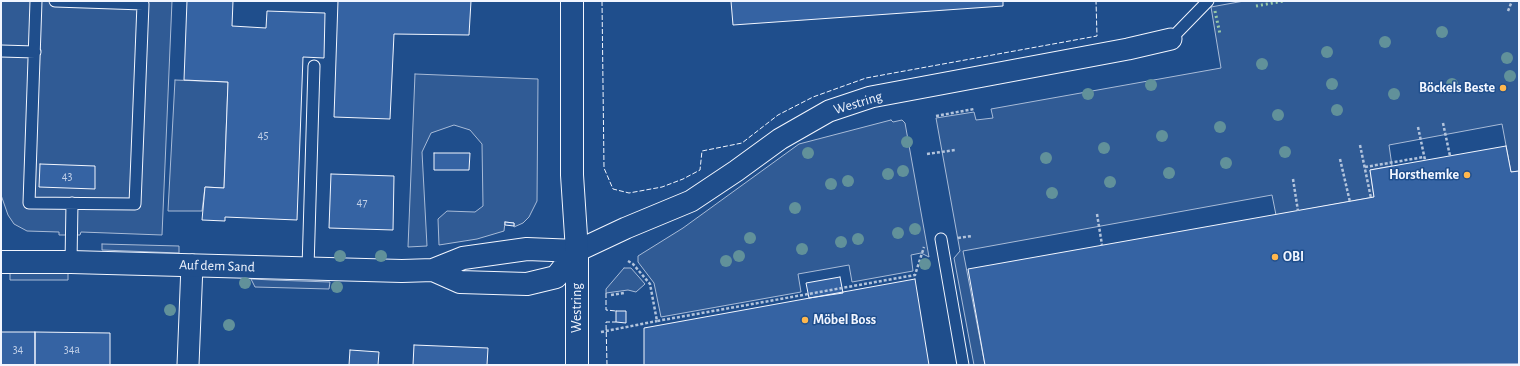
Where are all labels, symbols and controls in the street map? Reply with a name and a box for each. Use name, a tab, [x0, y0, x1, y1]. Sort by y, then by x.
place label: Böckels Beste	[1419, 80, 1495, 96]
marker: Böckels Beste	[1498, 83, 1508, 93]
street label: Westring	[832, 88, 884, 118]
house number: 45	[258, 128, 268, 142]
place label: Horsthemke	[1389, 167, 1459, 183]
house number: 43	[62, 169, 72, 183]
marker: Horsthemke	[1462, 170, 1472, 180]
house number: 47	[357, 195, 367, 209]
place label: OBI	[1283, 249, 1304, 265]
marker: OBI	[1270, 252, 1280, 262]
street label: Auf dem Sand	[179, 256, 255, 276]
street label: Westring	[569, 283, 585, 333]
place label: Möbel Boss	[813, 312, 876, 328]
marker: Möbel Boss	[800, 315, 810, 325]
house number: 34	[13, 342, 23, 356]
house number: 34a	[64, 342, 80, 356]

